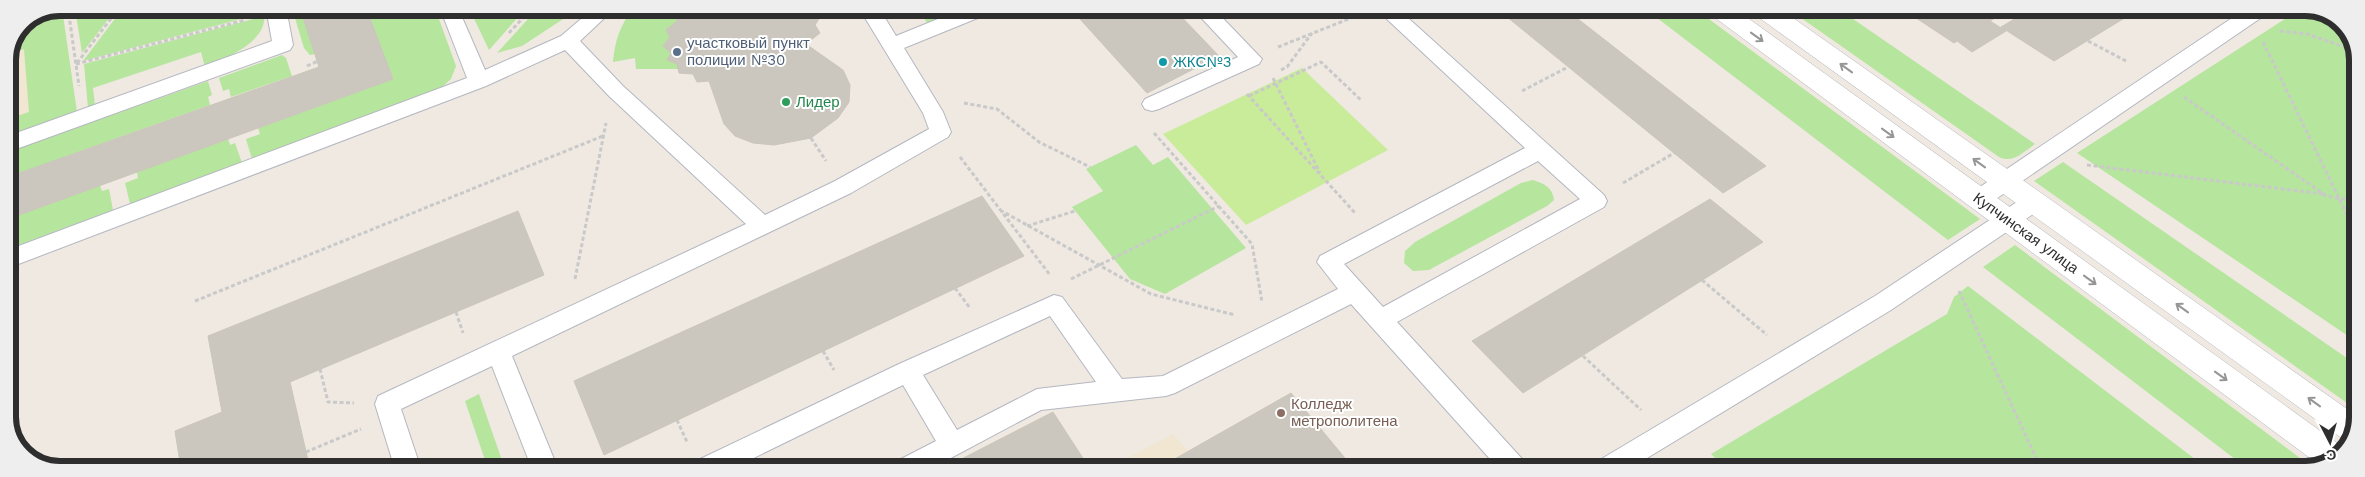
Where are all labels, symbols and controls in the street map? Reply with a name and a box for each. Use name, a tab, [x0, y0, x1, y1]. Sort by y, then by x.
one-way arrow	[1750, 32, 1764, 42]
place label: участковый пункт полиции №30	[687, 34, 810, 69]
marker: участковый пункт полиции №30	[671, 46, 683, 58]
place label: ЖКС№3	[1173, 53, 1231, 71]
marker: ЖКС№3	[1157, 56, 1169, 68]
one-way arrow	[1840, 63, 1854, 73]
place label: Лидер	[796, 93, 840, 111]
marker: Лидер	[780, 96, 792, 108]
one-way arrow	[1881, 128, 1895, 138]
one-way arrow	[1972, 158, 1986, 168]
street label: Купчинская улица	[1970, 189, 2083, 278]
one-way arrow	[2083, 275, 2096, 286]
one-way arrow	[2175, 303, 2189, 313]
one-way arrow	[2214, 371, 2228, 381]
place label: Колледж метрополитена	[1291, 395, 1398, 430]
one-way arrow	[2308, 397, 2322, 407]
marker: Колледж метрополитена	[1275, 407, 1287, 419]
north arrow	[2305, 417, 2355, 467]
text: С	[2325, 446, 2337, 463]

